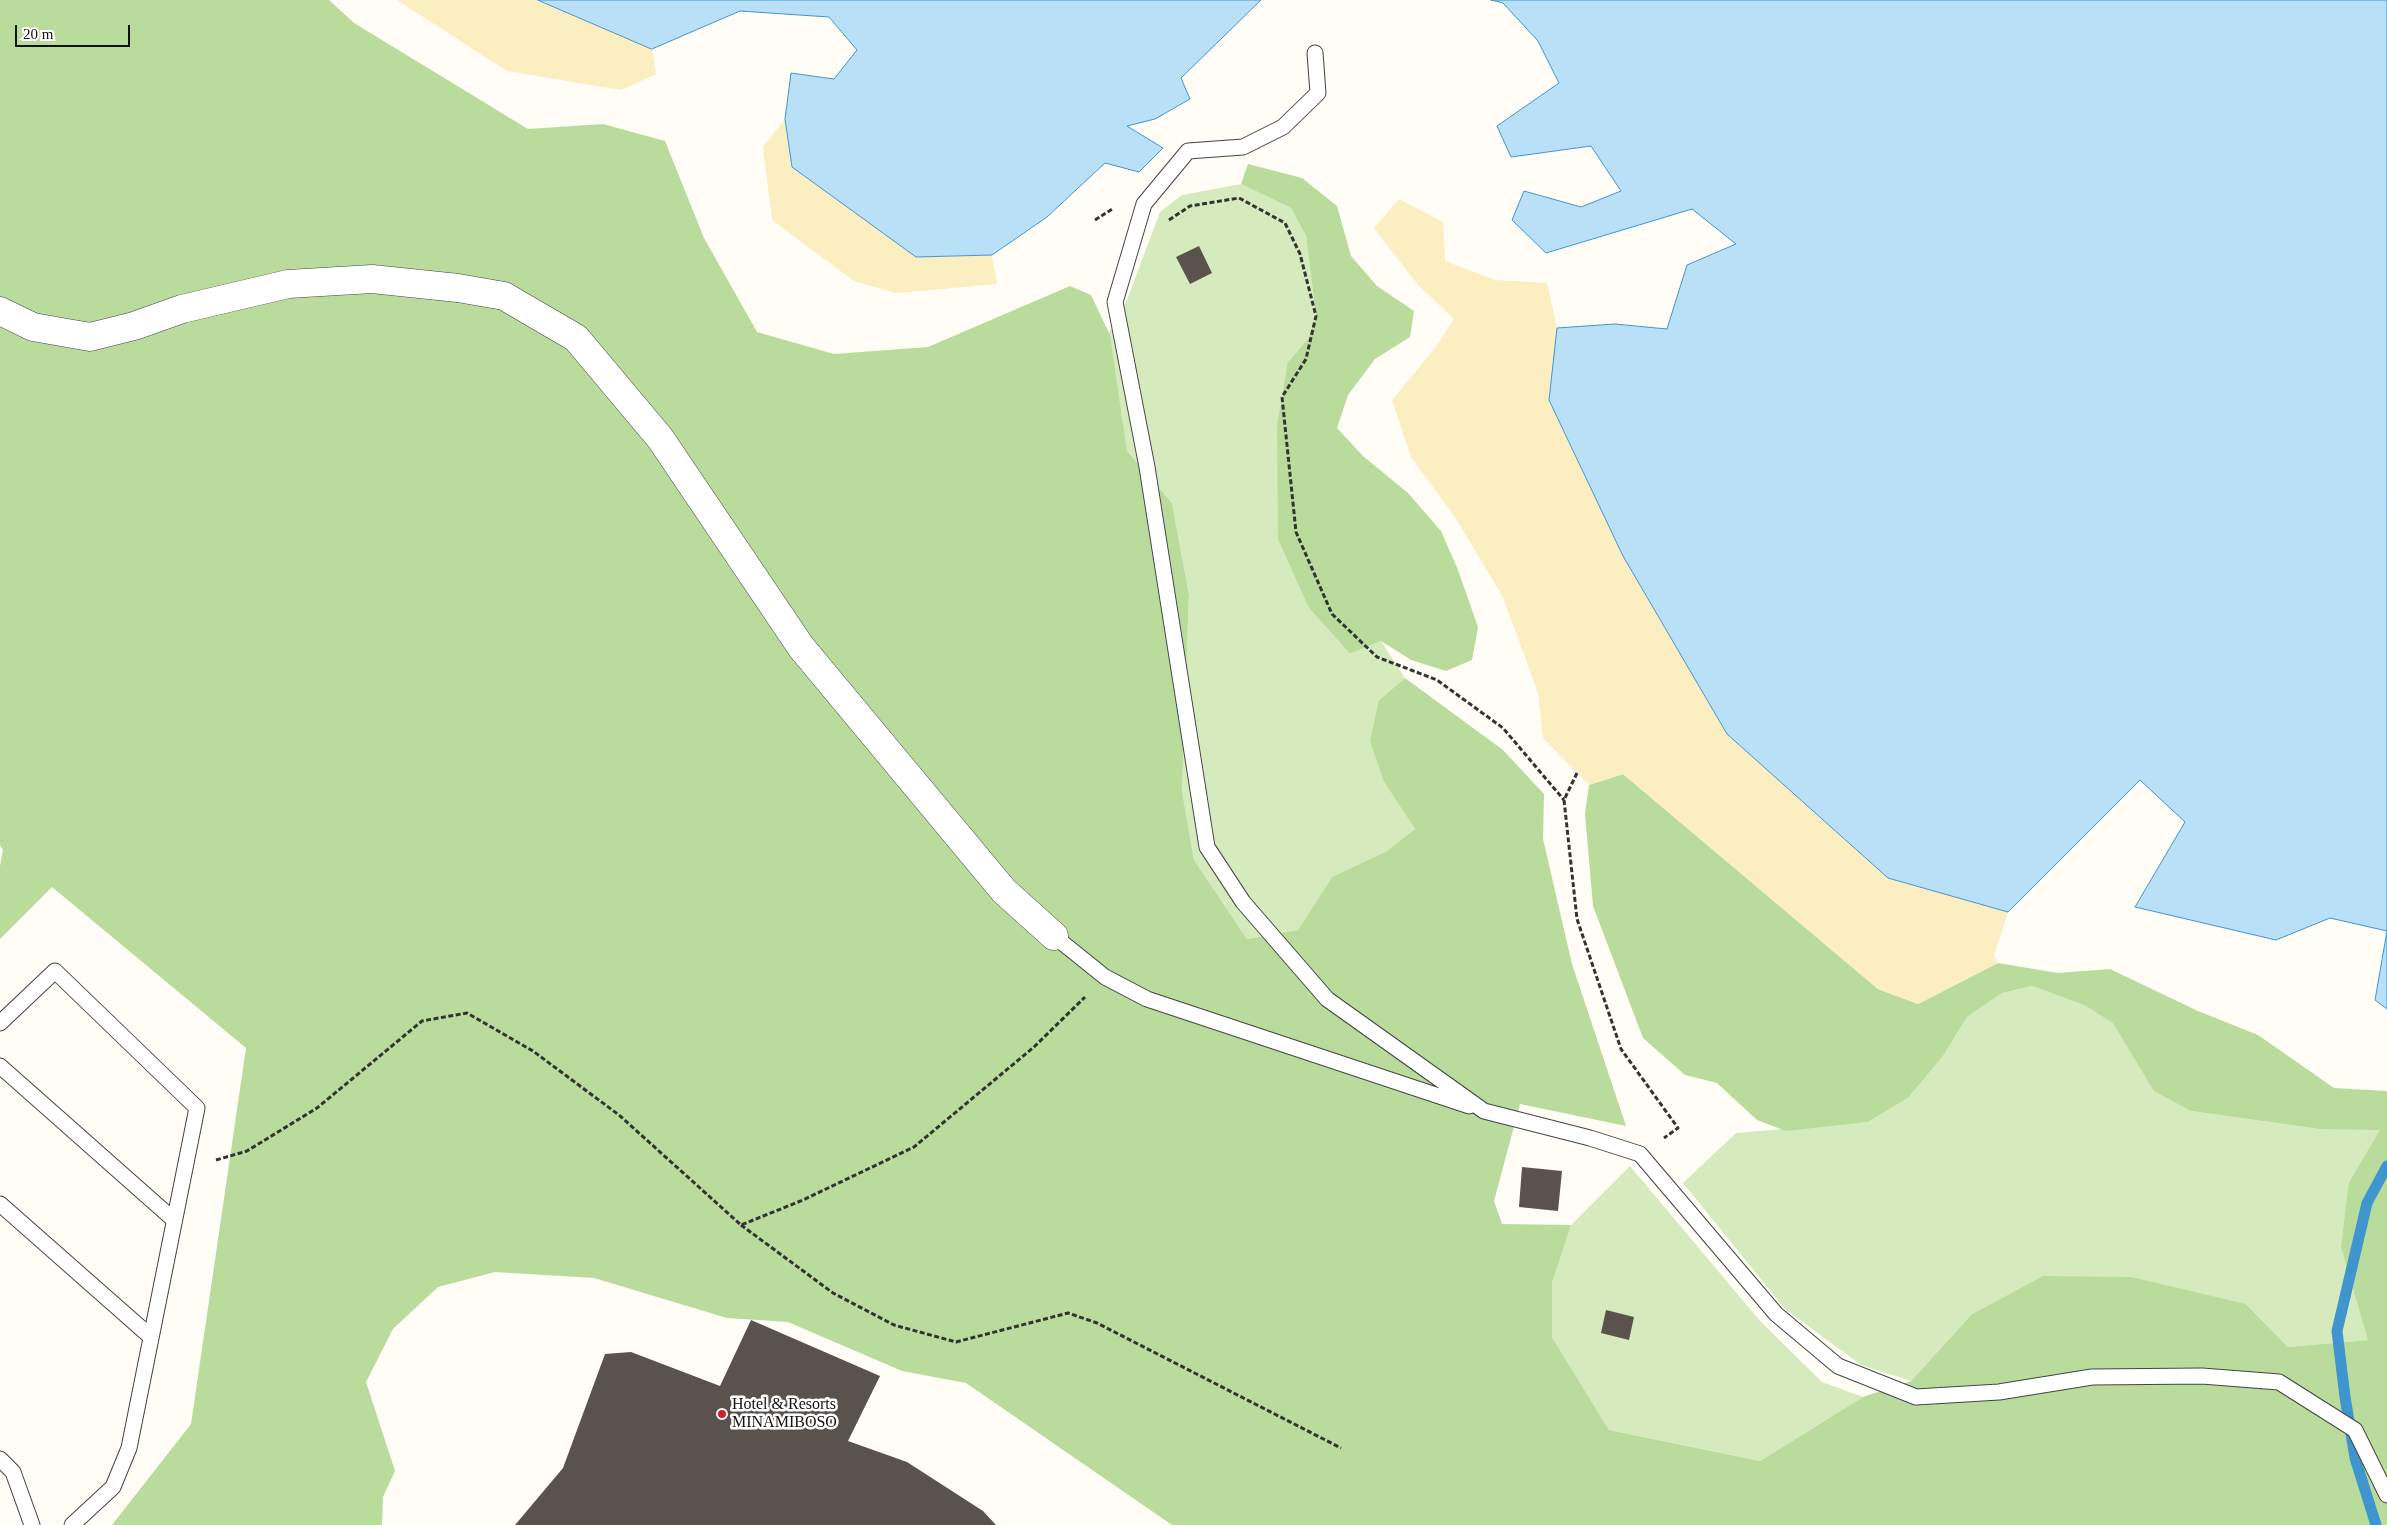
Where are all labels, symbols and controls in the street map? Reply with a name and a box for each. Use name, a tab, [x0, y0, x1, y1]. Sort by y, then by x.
scale bar	[18, 15, 132, 47]
text: 20 m	[23, 26, 53, 42]
place label: Hotel & Resorts MINAMIBOSO	[732, 1395, 837, 1433]
marker: Hotel & Resorts MINAMIBOSO	[716, 1408, 728, 1420]

